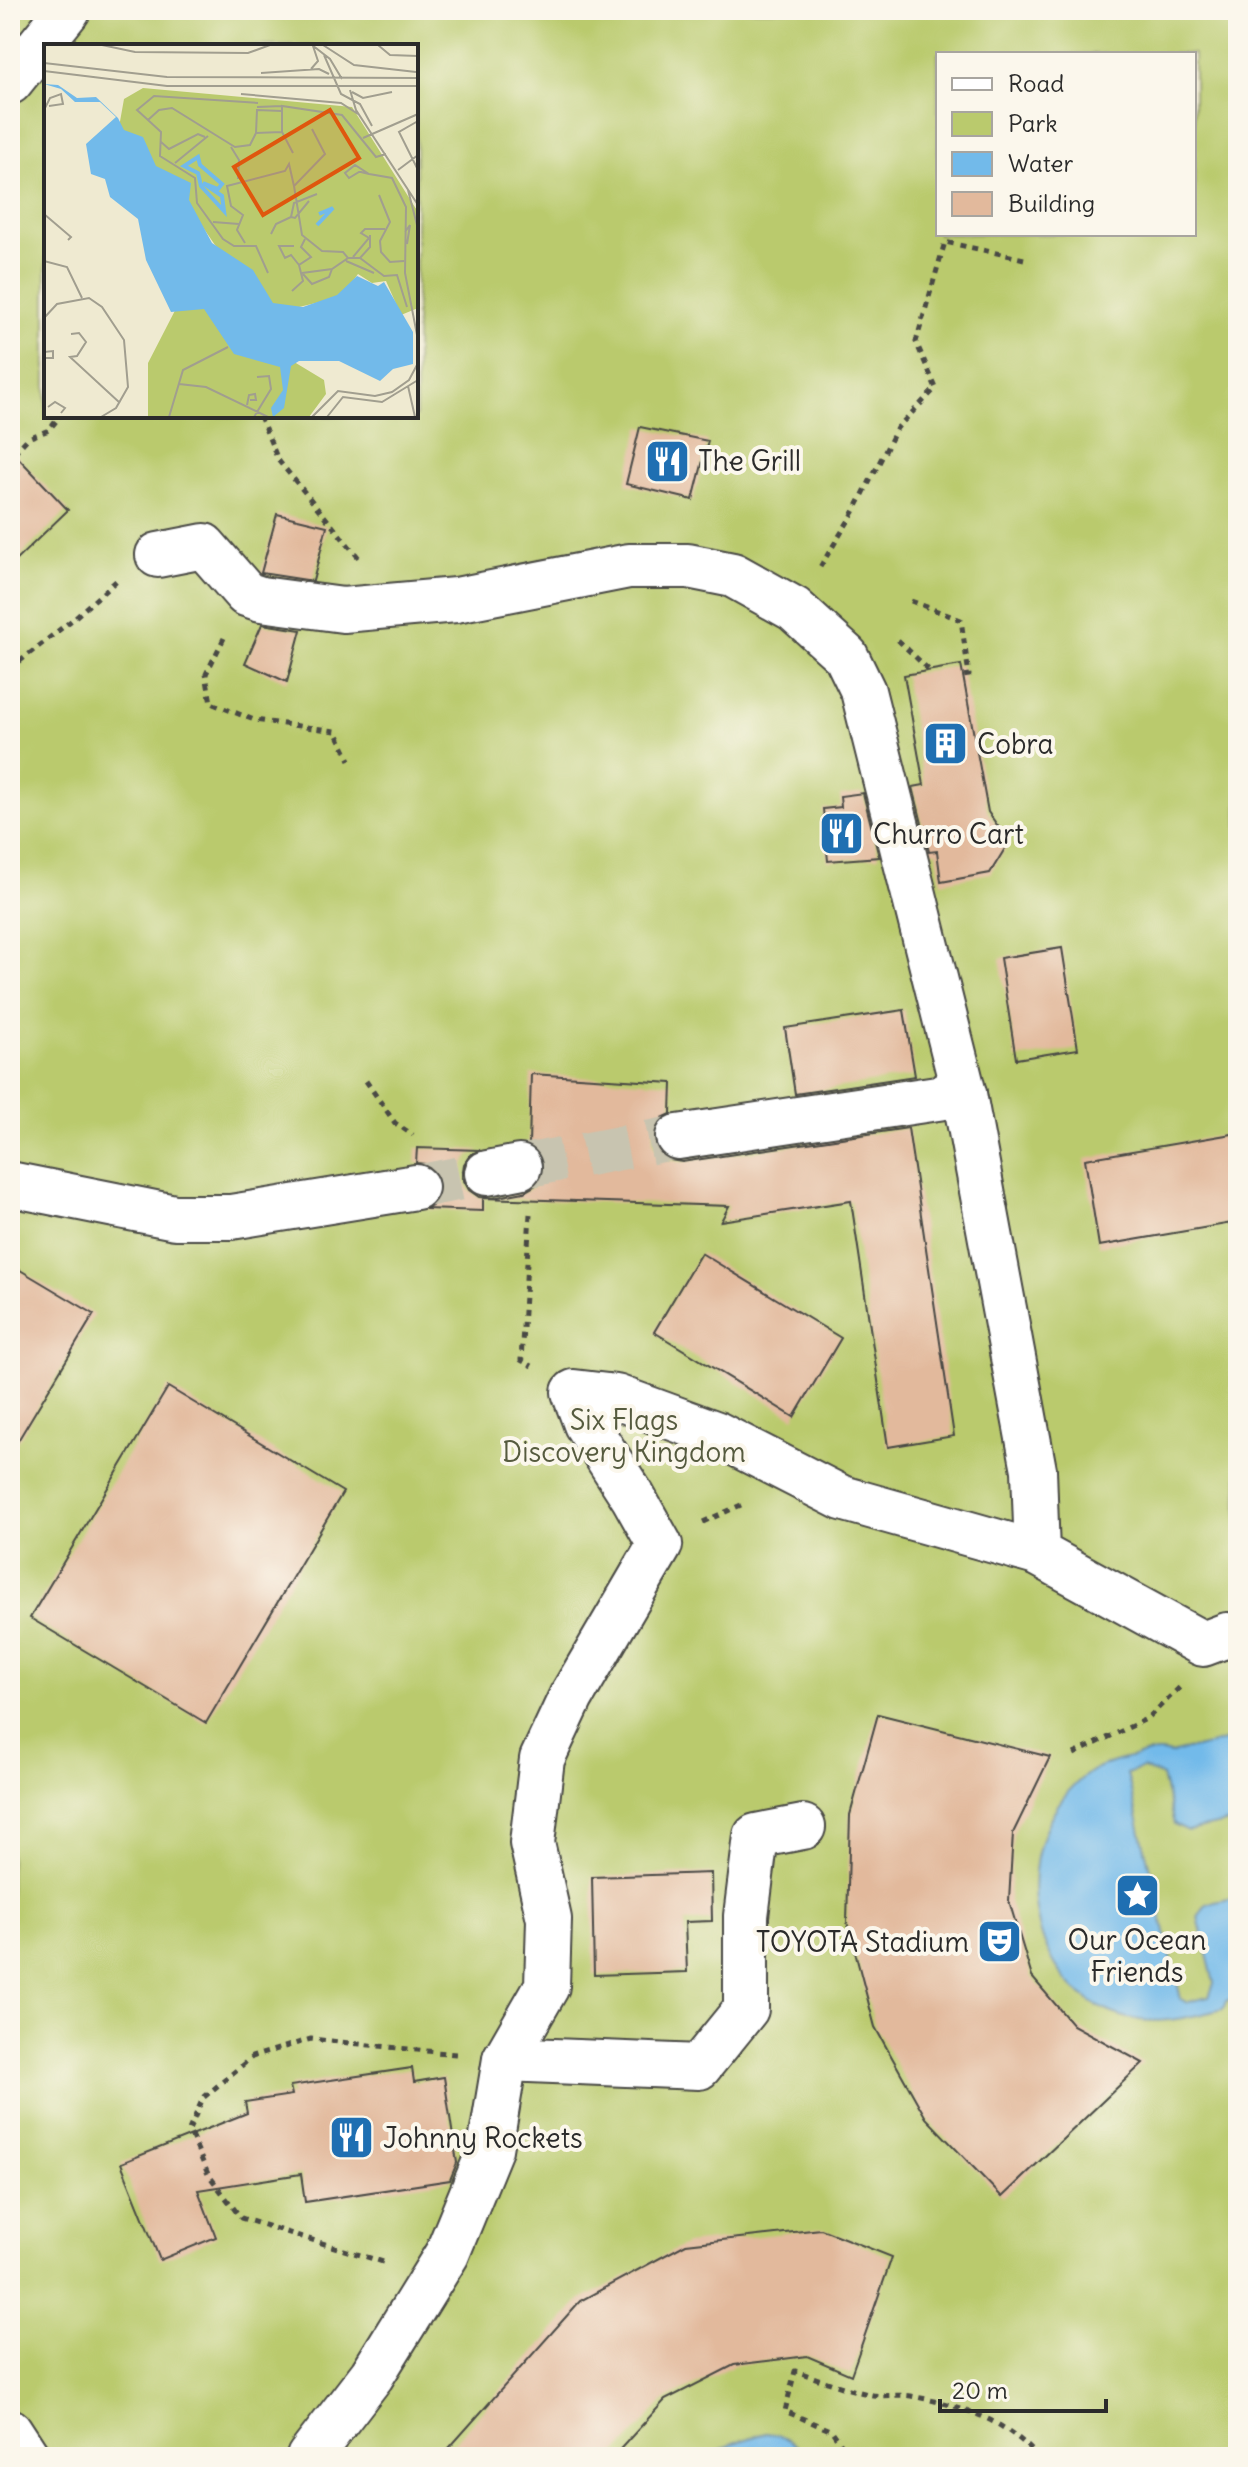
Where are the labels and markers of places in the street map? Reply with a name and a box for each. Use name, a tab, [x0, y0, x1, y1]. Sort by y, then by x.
restaurant icon: The Grill	[643, 437, 691, 485]
place label: The Grill	[698, 443, 801, 479]
building icon: Cobra	[922, 720, 970, 768]
place label: Cobra	[977, 726, 1053, 762]
restaurant icon: Churro Cart	[818, 810, 866, 858]
place label: Churro Cart	[873, 816, 1024, 852]
place icon: Our Ocean Friends	[1113, 1871, 1161, 1919]
theatre icon: TOYOTA Stadium	[976, 1918, 1024, 1966]
place label: Our Ocean Friends	[1068, 1922, 1206, 1990]
place label: TOYOTA Stadium	[756, 1924, 969, 1960]
restaurant icon: Johnny Rockets	[328, 2114, 376, 2162]
place label: Johnny Rockets	[383, 2120, 583, 2156]

